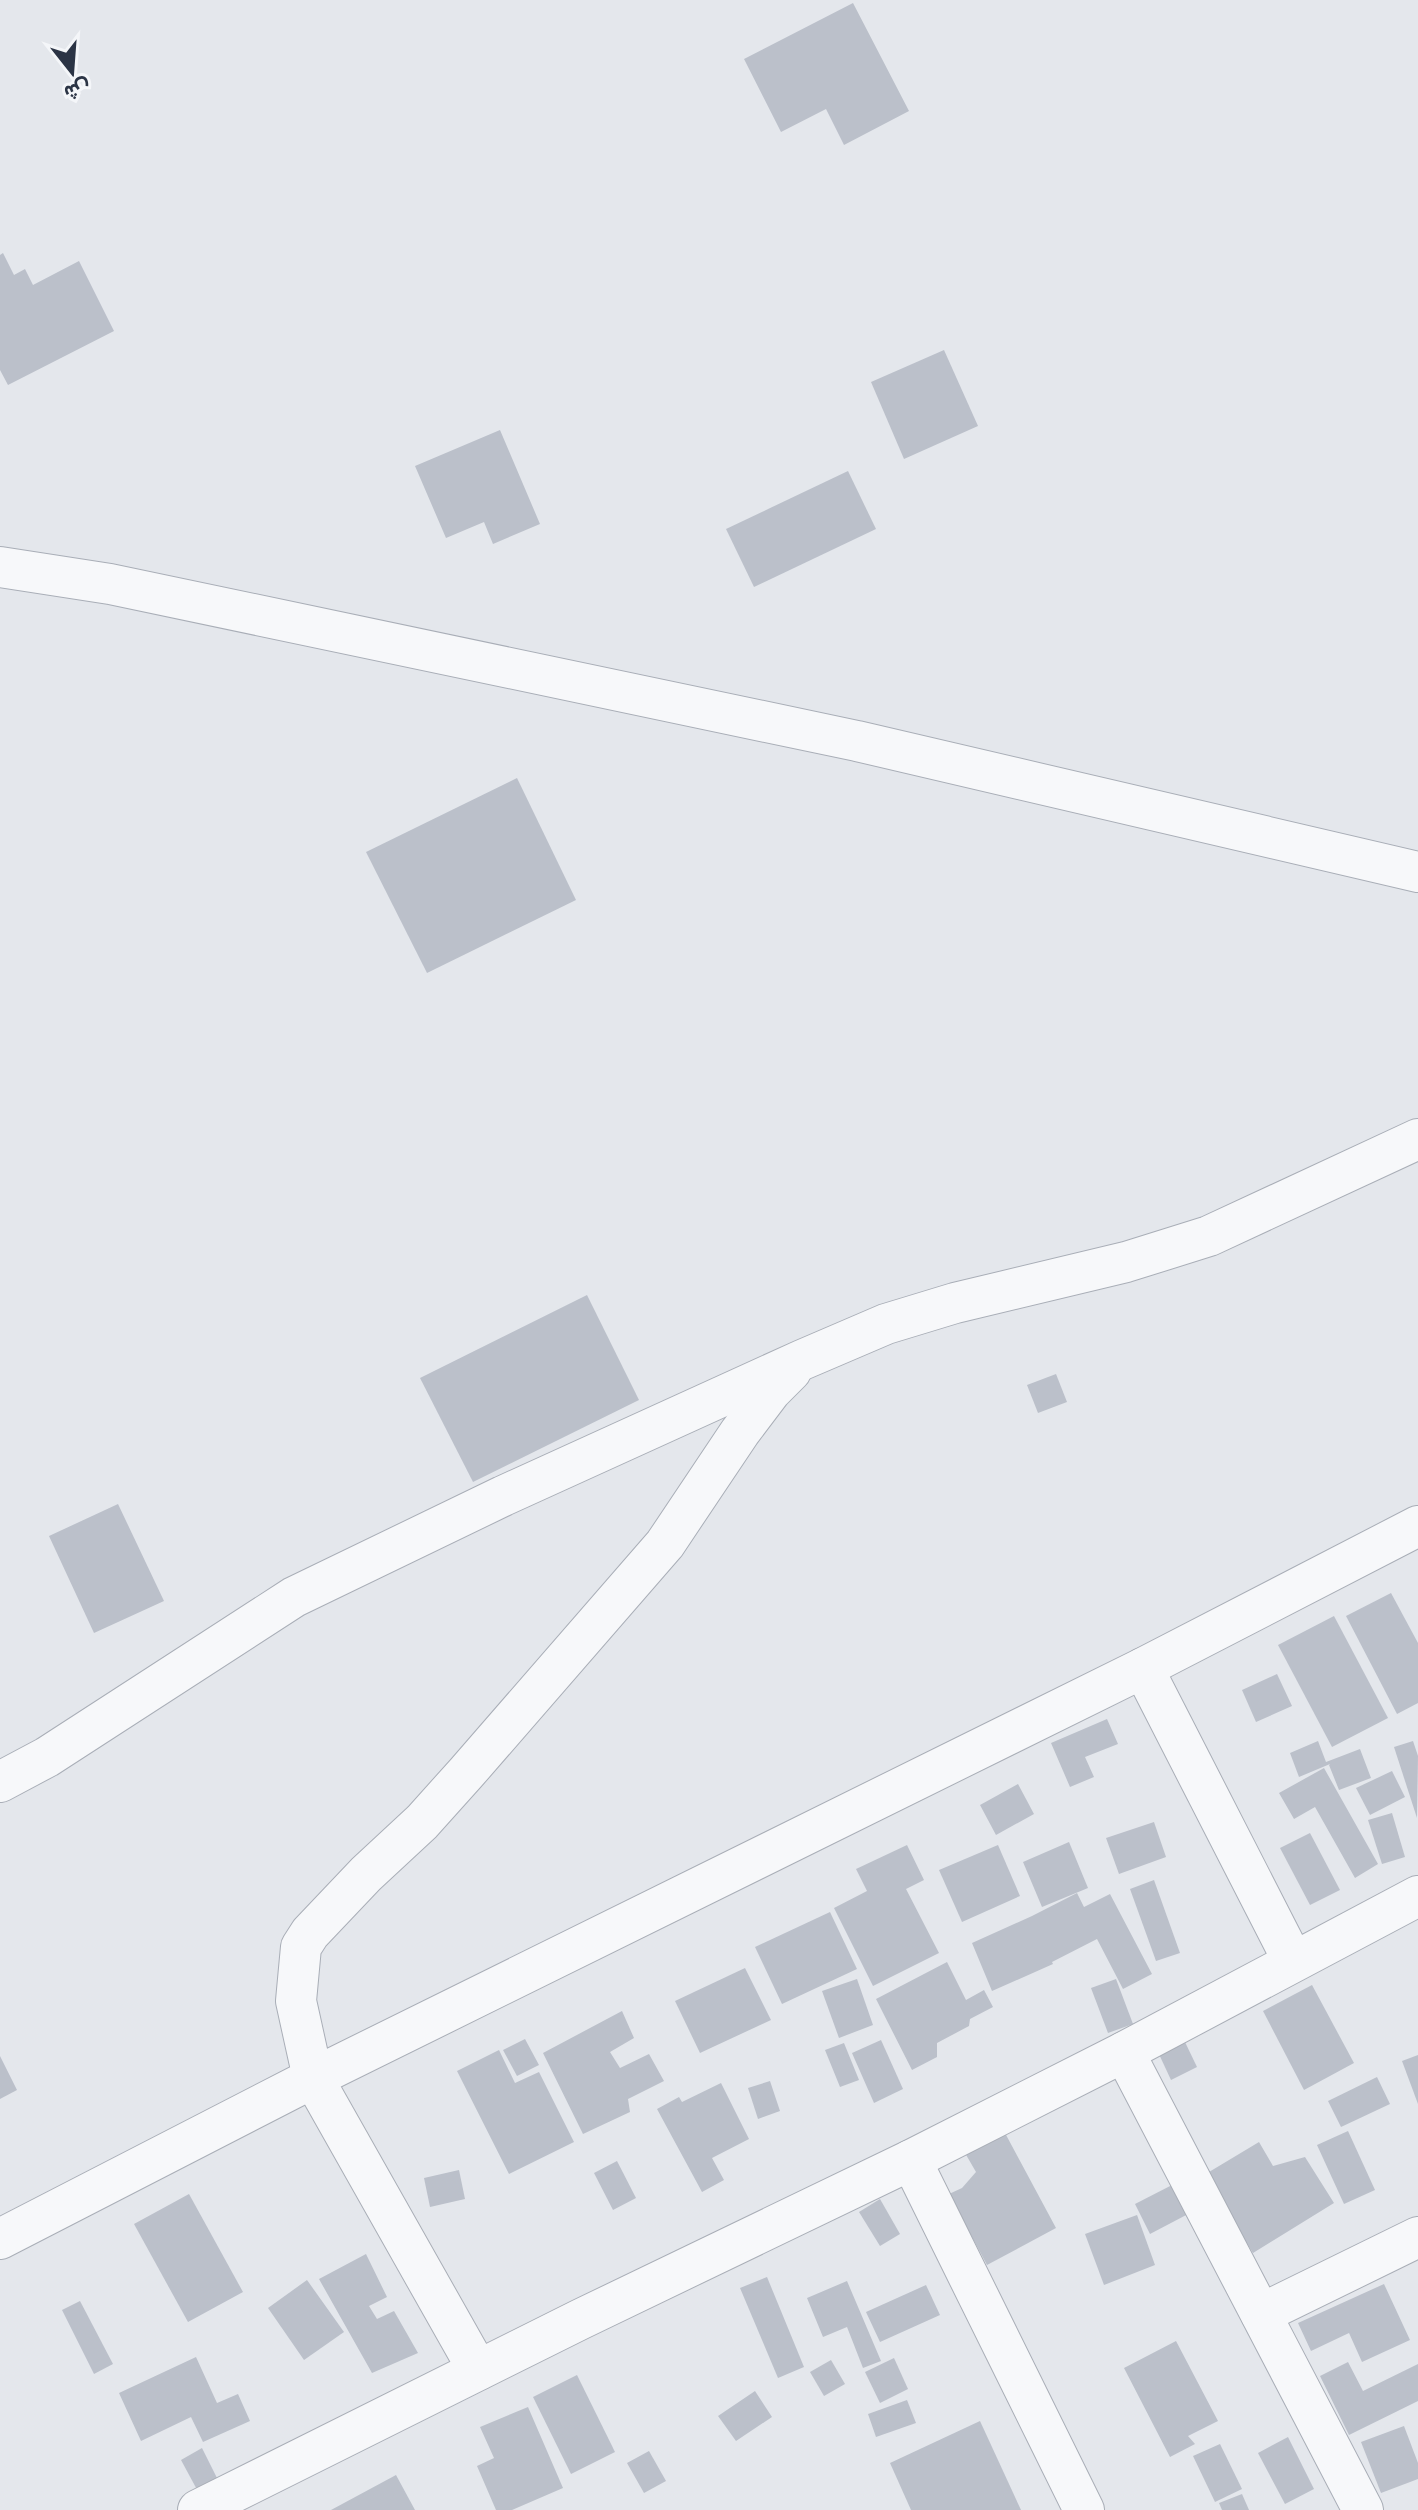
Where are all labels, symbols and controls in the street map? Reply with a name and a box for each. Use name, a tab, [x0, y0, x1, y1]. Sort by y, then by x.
north arrow	[32, 32, 112, 112]
text: ش	[61, 72, 94, 106]

